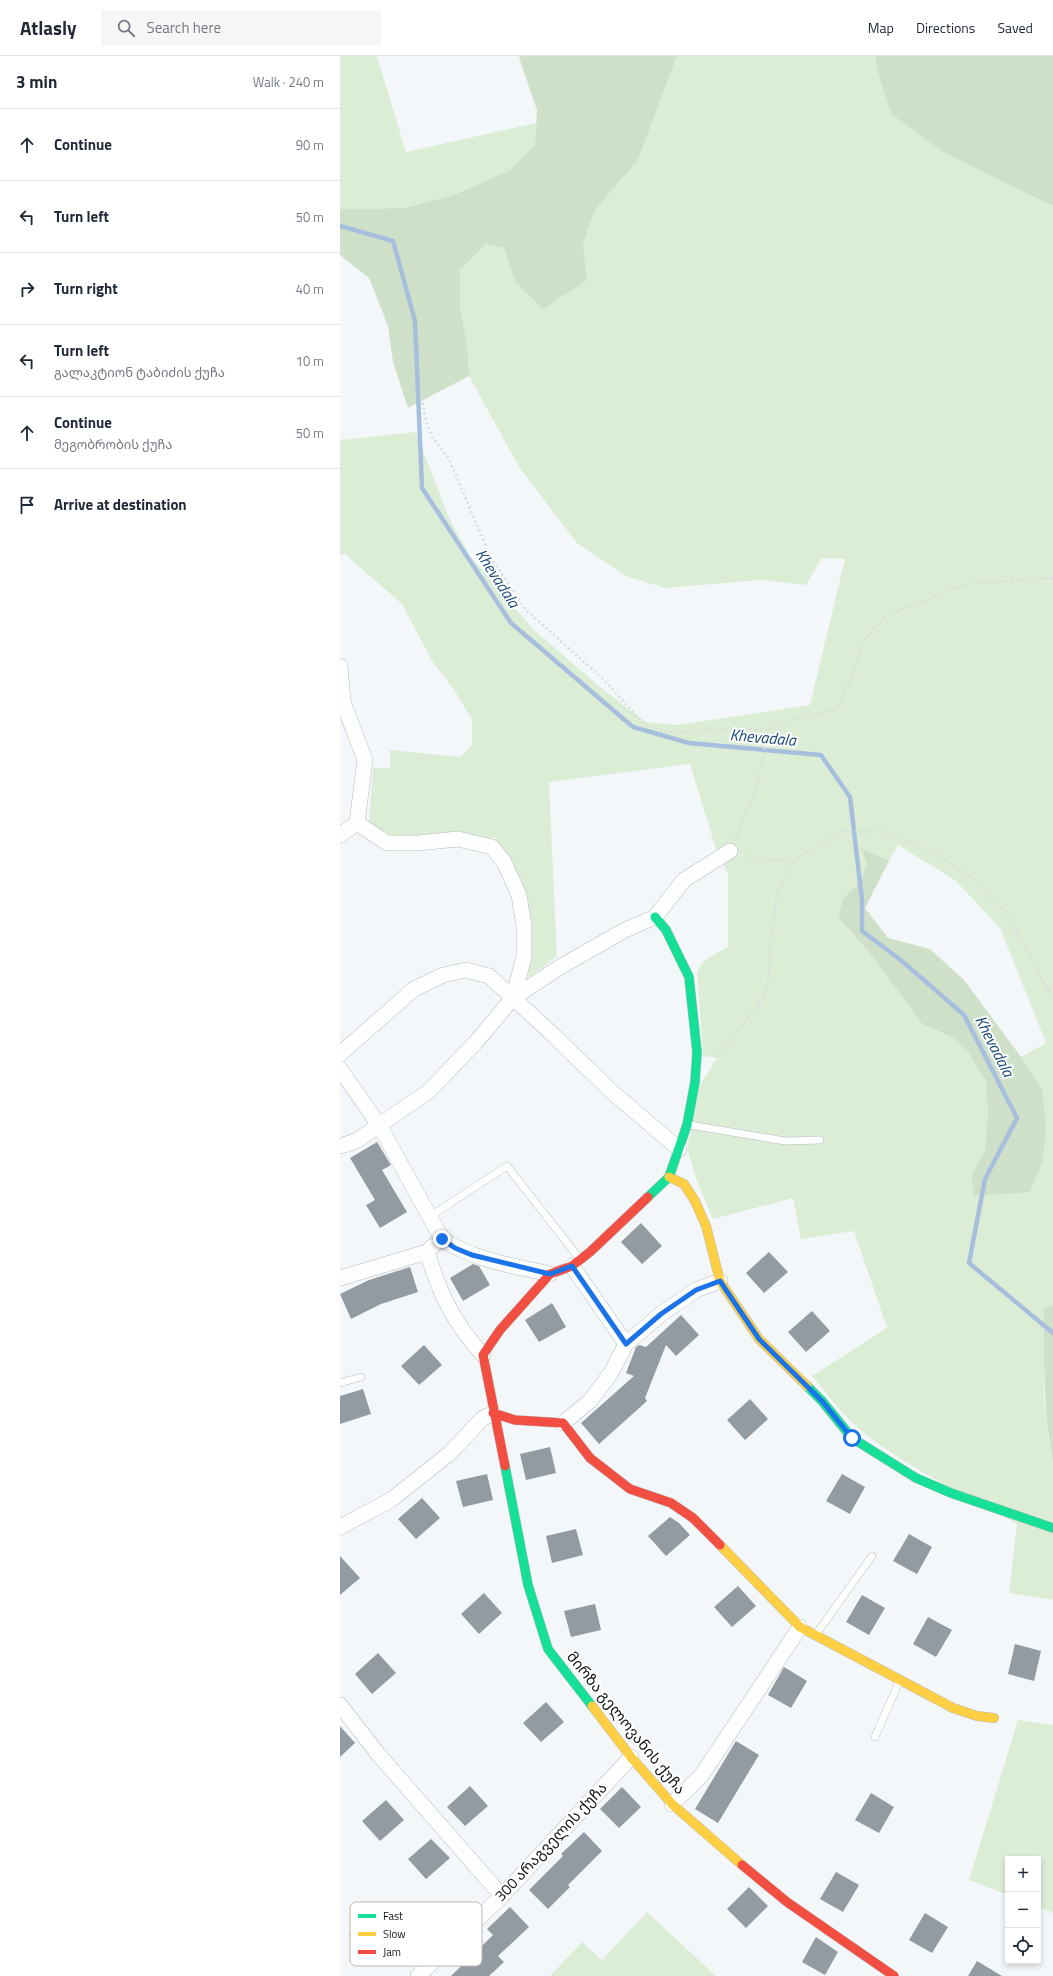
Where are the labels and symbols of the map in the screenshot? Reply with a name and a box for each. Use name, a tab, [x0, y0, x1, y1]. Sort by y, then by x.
water label: Khevadala	[470, 544, 527, 613]
water label: Khevadala	[729, 722, 798, 752]
water label: Khevadala	[969, 1011, 1021, 1082]
route end	[433, 1230, 451, 1248]
route start	[843, 1429, 861, 1447]
street label: მირზა გელოვანის ქუჩა	[561, 1646, 691, 1799]
street label: 300 არაგველის ქუჩა	[489, 1777, 612, 1906]
legend	[350, 1902, 482, 1966]
text: Fast	[383, 1908, 403, 1924]
text: Slow	[383, 1926, 406, 1942]
text: Jam	[383, 1944, 401, 1960]

